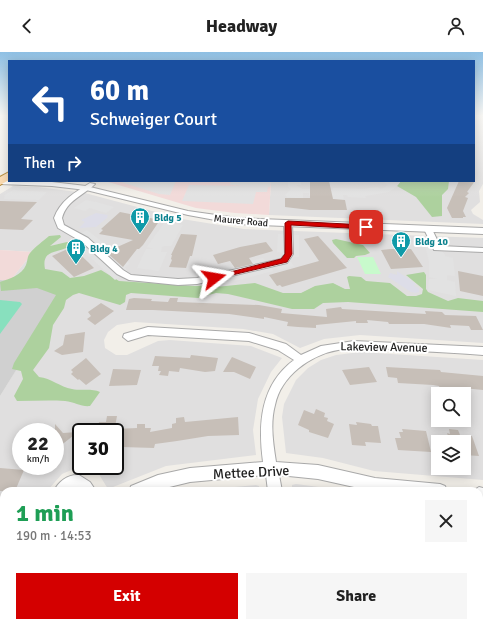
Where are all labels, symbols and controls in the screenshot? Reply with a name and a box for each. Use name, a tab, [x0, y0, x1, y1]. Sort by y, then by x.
icon: back	[16, 15, 38, 37]
text: Headway	[206, 15, 277, 37]
icon: person	[445, 15, 467, 37]
text: 60 m	[90, 74, 149, 108]
icon: left	[24, 76, 76, 128]
text: Schweiger Court	[90, 108, 217, 130]
icon: right	[63, 152, 85, 174]
text: Then	[24, 154, 55, 172]
building icon: Bldg 5	[129, 206, 151, 234]
pin	[349, 210, 383, 244]
place label: Bldg 5	[154, 212, 182, 224]
street label: Maurer Road	[213, 213, 269, 229]
icon: arrive	[355, 216, 377, 238]
building icon: Bldg 10	[390, 230, 412, 258]
place label: Bldg 10	[415, 236, 449, 248]
building icon: Bldg 4	[65, 237, 87, 265]
place label: Bldg 4	[90, 243, 118, 255]
position arrow	[193, 257, 235, 299]
street label: Lakeview Avenue	[340, 339, 428, 356]
map controls	[431, 387, 471, 475]
button: search	[431, 387, 471, 427]
speed limit sign: 30	[72, 423, 124, 475]
text: 22	[27, 431, 49, 456]
button: layers	[431, 435, 471, 475]
text: km/h	[27, 453, 49, 465]
street label: Mettee Drive	[212, 462, 290, 483]
text: 1 min	[16, 498, 74, 528]
button: close	[425, 500, 467, 542]
text: 190 m · 14:53	[16, 528, 92, 544]
button: Exit	[16, 573, 238, 619]
button: Share	[246, 573, 467, 619]

